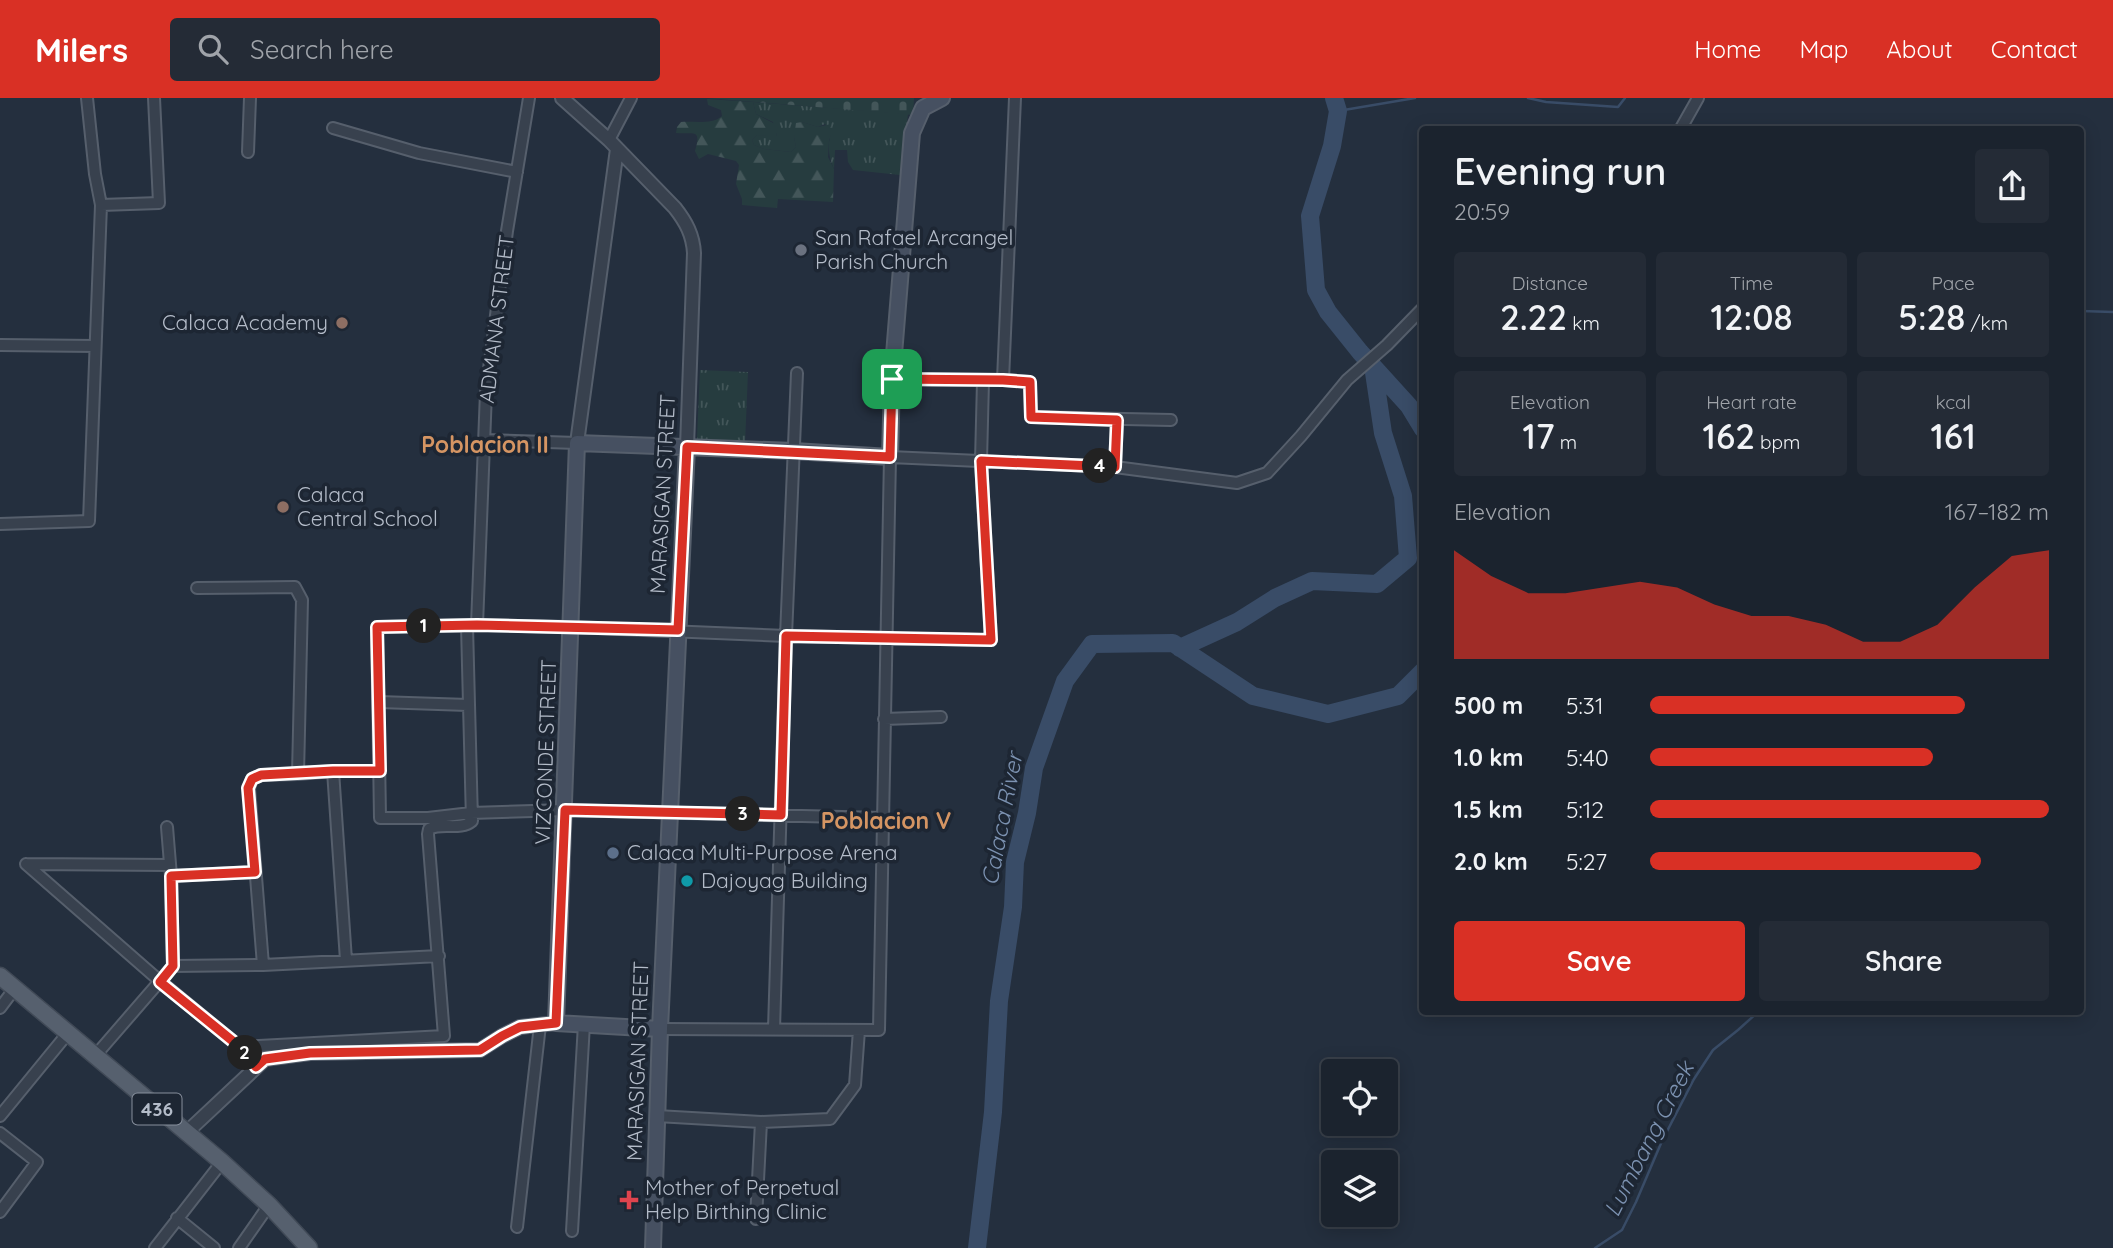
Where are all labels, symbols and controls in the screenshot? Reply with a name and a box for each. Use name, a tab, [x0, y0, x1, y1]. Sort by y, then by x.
search box	[170, 18, 660, 81]
text: Milers	[35, 29, 128, 70]
icon: search	[194, 30, 232, 68]
text: Search here	[250, 33, 394, 66]
text: Home	[1694, 34, 1761, 64]
text: Map	[1799, 34, 1848, 64]
text: About	[1886, 34, 1953, 64]
text: Contact	[1991, 34, 2078, 64]
text: Evening run	[1454, 147, 1667, 195]
button: share	[1975, 149, 2049, 223]
text: 20:59	[1454, 197, 1510, 226]
place label: San Rafael Arcangel Parish Church	[815, 224, 1013, 274]
street label: ADMANA STREET	[473, 233, 519, 405]
marker: San Rafael Arcangel Parish Church	[793, 242, 809, 258]
text: Distance	[1512, 271, 1588, 295]
text: Time	[1730, 271, 1773, 295]
text: Pace	[1932, 271, 1975, 295]
text: 2.22	[1500, 295, 1567, 339]
text: 12:08	[1710, 295, 1793, 339]
text: 5:28	[1898, 295, 1965, 339]
place label: Calaca Academy	[162, 309, 328, 335]
text: km	[1567, 311, 1600, 335]
text: /km	[1965, 311, 2008, 335]
marker: Calaca Academy	[334, 315, 350, 331]
pin	[862, 349, 922, 409]
icon: arrive	[873, 360, 911, 398]
text: Elevation	[1510, 390, 1590, 414]
text: Heart rate	[1706, 390, 1797, 414]
text: kcal	[1935, 390, 1971, 414]
street label: MARASIGAN STREET	[644, 393, 680, 594]
text: 17	[1522, 414, 1555, 458]
text: 162	[1703, 414, 1755, 458]
text: 161	[1930, 414, 1976, 458]
district label: Poblacion II	[421, 430, 549, 459]
text: m	[1555, 430, 1577, 454]
text: bpm	[1755, 430, 1800, 454]
pin: 4	[1082, 448, 1118, 484]
text: 4	[1094, 453, 1105, 477]
place label: Calaca Central School	[297, 481, 438, 531]
text: Elevation	[1454, 497, 1551, 526]
text: 167–182 m	[1945, 497, 2049, 526]
marker: Calaca Central School	[275, 499, 291, 515]
pin: 1	[406, 608, 442, 644]
text: 1	[420, 613, 427, 637]
street label: VIZCONDE STREET	[529, 659, 561, 845]
text: 500 m	[1454, 691, 1523, 720]
text: 5:31	[1566, 691, 1603, 720]
text: 1.0 km	[1454, 743, 1524, 772]
text: 5:40	[1566, 743, 1609, 772]
water label: Calaca River	[974, 747, 1029, 888]
text: 1.5 km	[1454, 795, 1523, 824]
text: 5:12	[1566, 795, 1604, 824]
pin: 3	[726, 796, 760, 832]
text: 3	[737, 801, 748, 825]
district label: Poblacion V	[821, 806, 951, 835]
place label: Calaca Multi-Purpose Arena	[627, 839, 897, 865]
marker: Calaca Multi-Purpose Arena	[605, 845, 621, 861]
text: 2.0 km	[1454, 847, 1528, 876]
text: 5:27	[1566, 847, 1607, 876]
place label: Dajoyag Building	[701, 867, 868, 893]
marker: Dajoyag Building	[679, 873, 695, 889]
button: Save	[1454, 921, 1745, 1001]
button: Share	[1759, 921, 2049, 1001]
street label: MARASIGAN STREET	[621, 961, 653, 1161]
pin: 2	[228, 1035, 262, 1070]
text: 2	[239, 1040, 250, 1064]
water label: Lumbang Creek	[1597, 1055, 1701, 1221]
map controls	[1321, 1059, 1398, 1227]
button: locate	[1321, 1059, 1398, 1136]
road number: 436	[132, 1093, 182, 1124]
button: layers	[1321, 1150, 1398, 1227]
place label: Mother of Perpetual Help Birthing Clinic	[645, 1174, 839, 1224]
marker: Mother of Perpetual Help Birthing Clinic	[619, 1190, 639, 1210]

